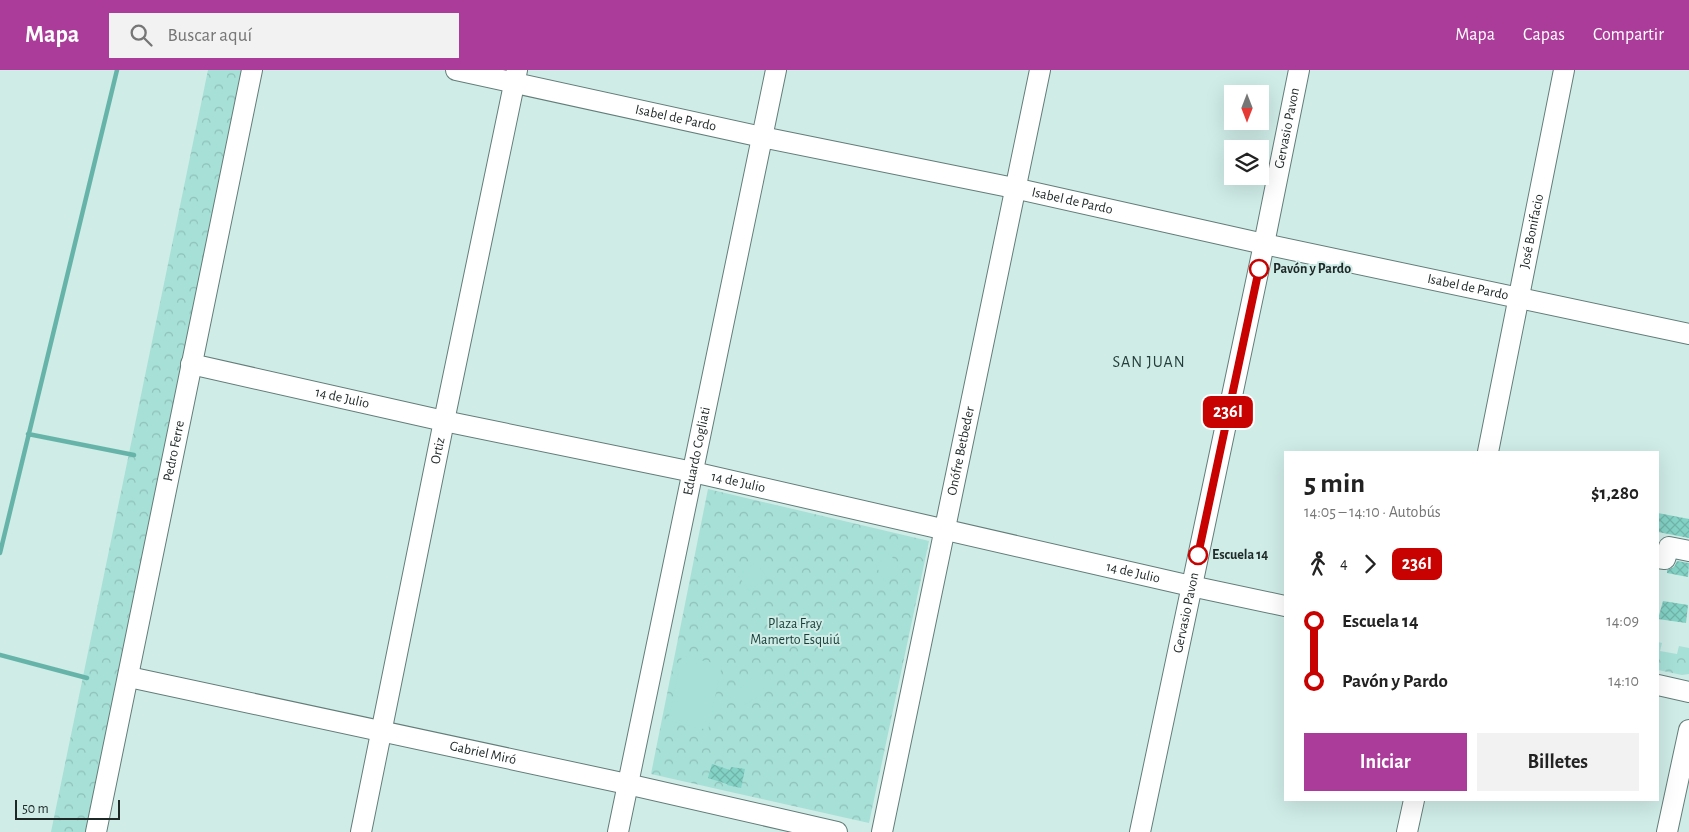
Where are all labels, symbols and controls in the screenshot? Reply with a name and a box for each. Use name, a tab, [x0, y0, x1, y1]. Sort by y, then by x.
search box	[109, 13, 459, 58]
icon: search	[127, 21, 155, 49]
text: Mapa	[25, 23, 79, 47]
text: Buscar aquí	[167, 26, 252, 45]
text: Mapa	[1455, 26, 1495, 44]
text: Capas	[1523, 26, 1565, 44]
text: Compartir	[1593, 26, 1664, 44]
north arrow	[1224, 85, 1269, 130]
map controls	[1224, 85, 1269, 185]
street label: Gervasio Pavon	[1272, 87, 1302, 170]
street label: Isabel de Pardo	[634, 102, 718, 134]
button: layers	[1224, 140, 1269, 185]
street label: Isabel de Pardo	[1030, 185, 1114, 217]
street label: José Bonifacio	[1518, 193, 1546, 270]
marker: Pavón y Pardo	[1249, 259, 1269, 279]
place label: Pavón y Pardo	[1273, 262, 1351, 276]
street label: Isabel de Pardo	[1426, 272, 1510, 303]
district label: SAN JUAN	[1112, 354, 1186, 370]
street label: 14 de Julio	[314, 385, 371, 411]
line badge: 236I	[1193, 396, 1263, 428]
text: 236I	[1213, 403, 1243, 421]
street label: Onófre Betbeder	[945, 405, 977, 497]
street label: Eduardo Cogliati	[681, 406, 713, 497]
street label: Pedro Ferre	[161, 419, 187, 483]
street label: Ortiz	[428, 436, 448, 465]
street label: 14 de Julio	[710, 469, 767, 495]
text: 5 min	[1304, 470, 1365, 498]
text: $1,280	[1591, 484, 1639, 503]
text: 14:05 – 14:10 · Autobús	[1304, 504, 1441, 520]
marker: Escuela 14	[1188, 545, 1208, 565]
place label: Escuela 14	[1212, 548, 1268, 562]
icon: walk	[1304, 550, 1332, 578]
icon: forward	[1356, 550, 1384, 578]
text: 4	[1340, 555, 1348, 571]
text: 236I	[1402, 555, 1432, 573]
street label: 14 de Julio	[1105, 560, 1162, 586]
street label: Gervasio Pavon	[1171, 571, 1202, 654]
text: Escuela 14	[1342, 612, 1419, 631]
text: 14:09	[1606, 613, 1639, 629]
park label: Plaza Fray Mamerto Esquiú	[750, 617, 840, 647]
text: Pavón y Pardo	[1342, 672, 1448, 691]
text: 14:10	[1608, 673, 1639, 689]
button: Iniciar	[1304, 733, 1467, 791]
button: Billetes	[1477, 733, 1639, 791]
street label: Gabriel Miró	[448, 739, 518, 767]
scale bar	[15, 797, 120, 820]
text: 50 m	[22, 802, 49, 816]

